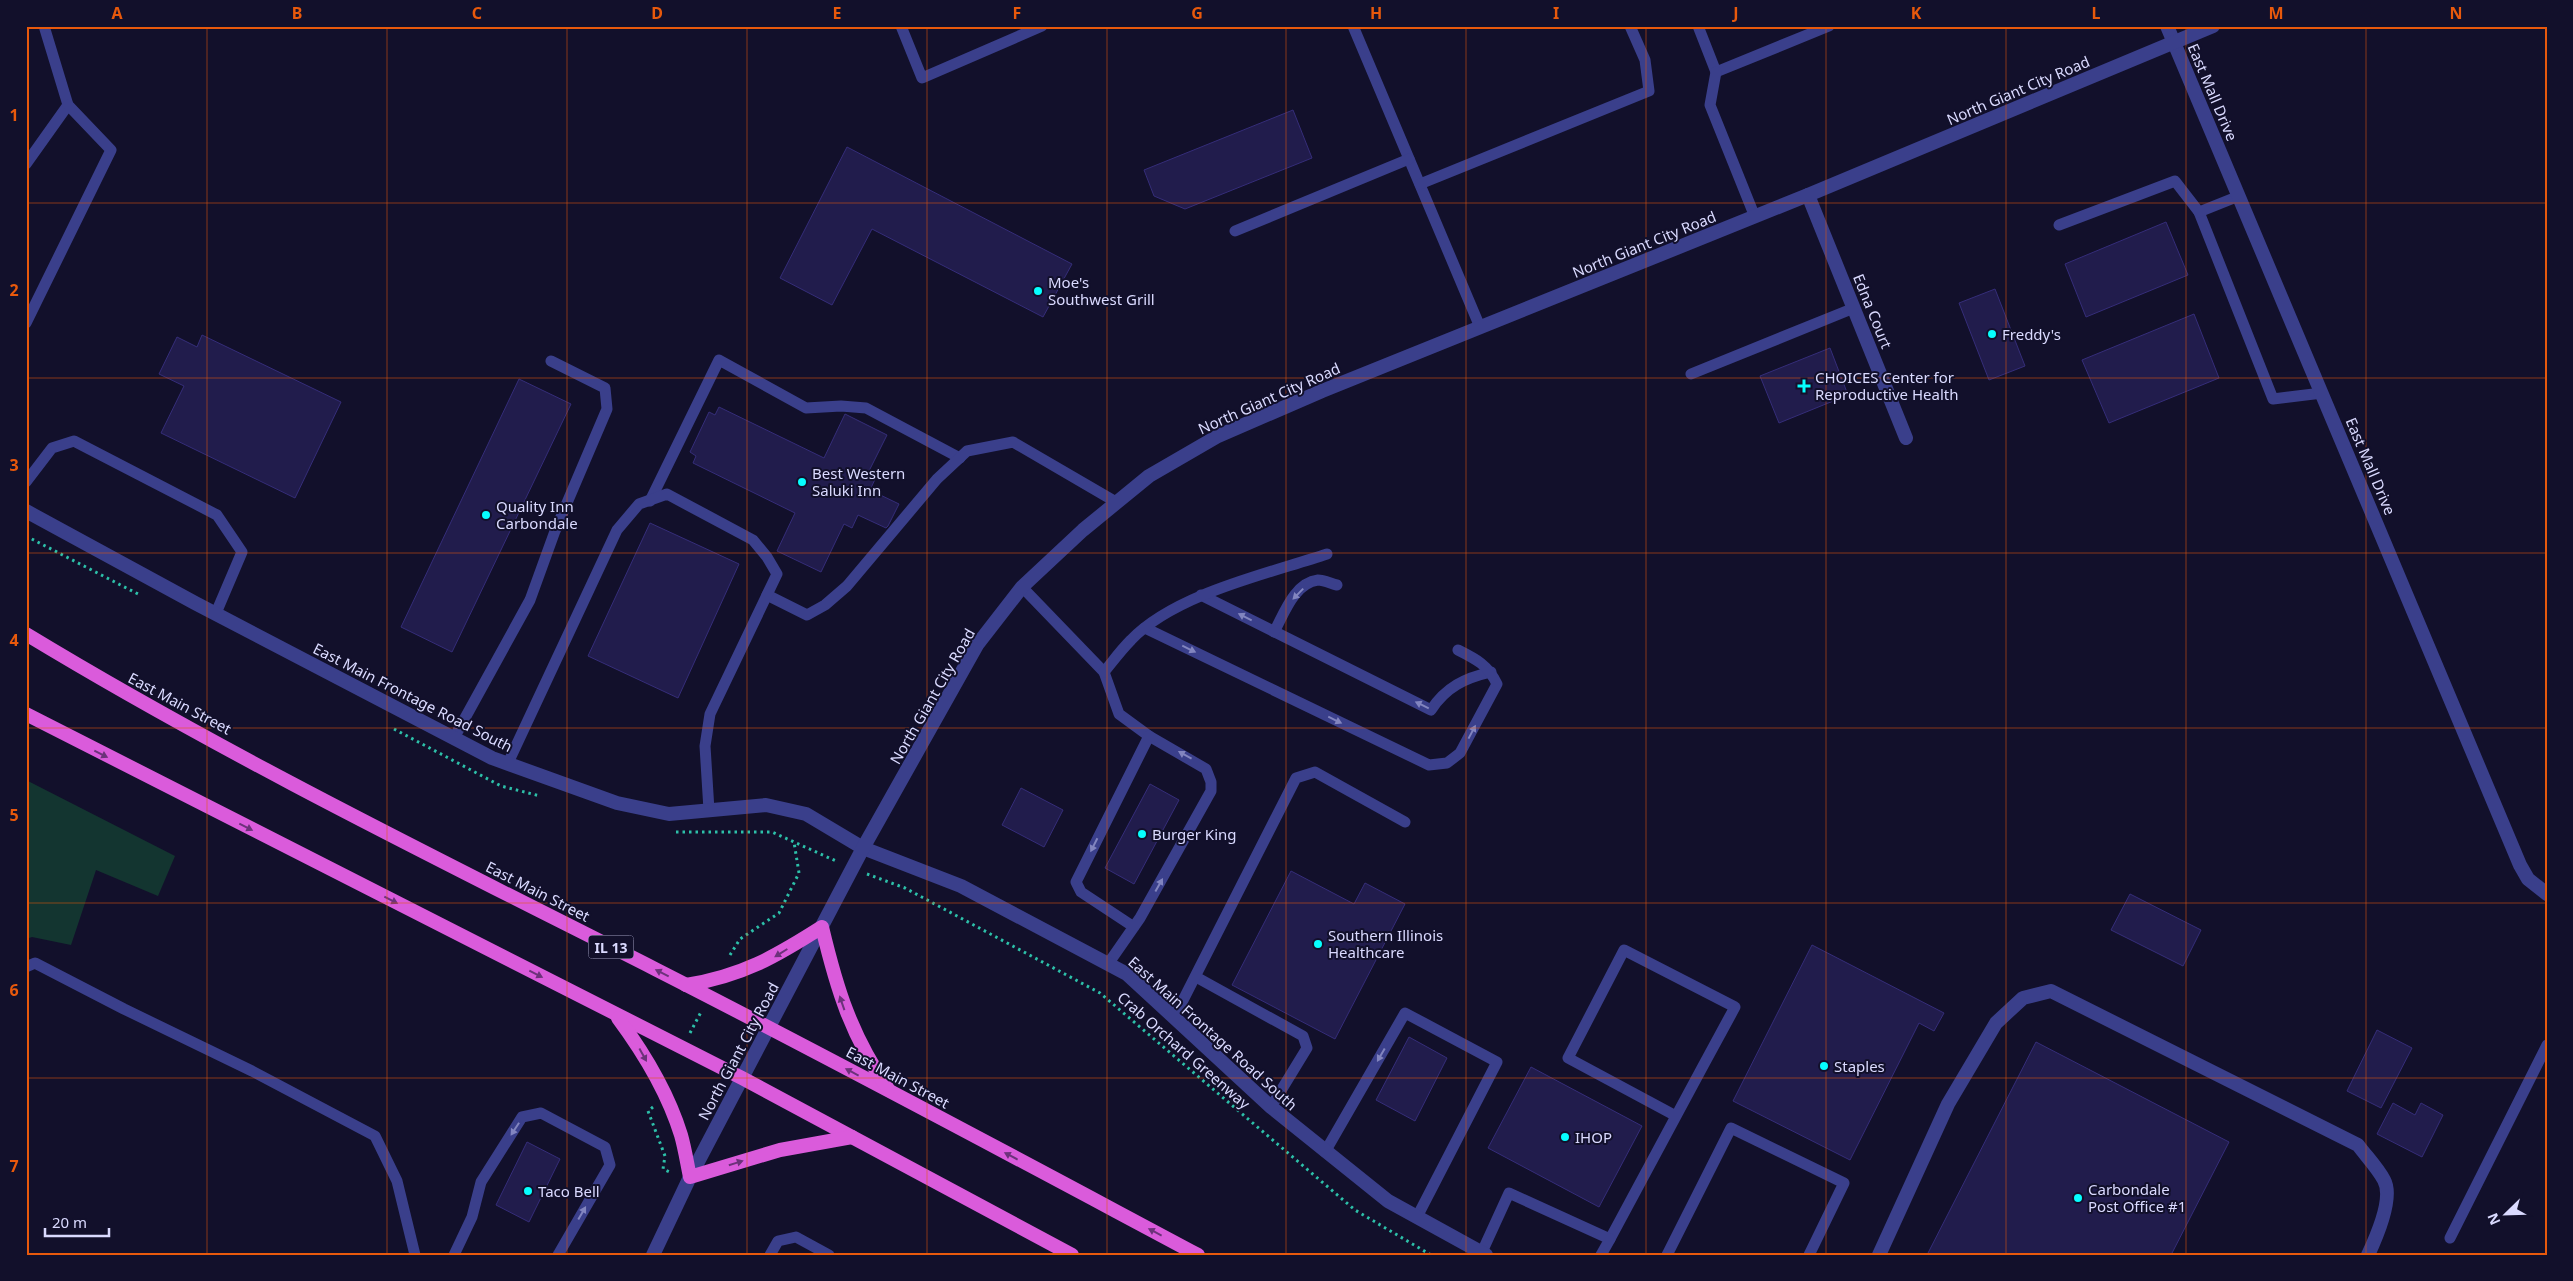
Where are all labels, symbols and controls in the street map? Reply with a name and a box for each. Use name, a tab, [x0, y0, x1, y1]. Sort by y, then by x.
text: A	[111, 2, 123, 24]
text: B	[292, 2, 302, 24]
text: C	[472, 2, 482, 24]
text: D	[651, 2, 663, 24]
text: E	[833, 2, 842, 24]
text: F	[1013, 2, 1021, 24]
text: G	[1191, 2, 1203, 24]
text: H	[1370, 2, 1382, 24]
text: I	[1553, 2, 1559, 24]
text: J	[1731, 2, 1739, 24]
text: K	[1911, 2, 1922, 24]
text: L	[2092, 2, 2101, 24]
text: M	[2268, 2, 2284, 24]
text: N	[2449, 2, 2463, 24]
street label: East Mall Drive	[2183, 40, 2243, 144]
street label: North Giant City Road	[1943, 51, 2093, 129]
text: 1	[9, 104, 19, 126]
street label: North Giant City Road	[1569, 206, 1719, 282]
street label: Edna Court	[1849, 271, 1897, 352]
place label: Moe's Southwest Grill	[1048, 272, 1155, 309]
text: 2	[9, 279, 19, 301]
marker: Moe's Southwest Grill	[1032, 285, 1044, 297]
place label: Freddy's	[2002, 324, 2061, 344]
marker: Freddy's	[1986, 328, 1998, 340]
street label: North Giant City Road	[1195, 358, 1343, 438]
place label: CHOICES Center for Reproductive Health	[1815, 367, 1959, 404]
marker: CHOICES Center for Reproductive Health	[1797, 379, 1811, 393]
street label: East Mall Drive	[2341, 414, 2401, 518]
text: 3	[9, 454, 19, 476]
place label: Best Western Saluki Inn	[812, 463, 905, 500]
marker: Best Western Saluki Inn	[796, 476, 808, 488]
place label: Quality Inn Carbondale	[496, 496, 578, 533]
marker: Quality Inn Carbondale	[480, 509, 492, 521]
one-way arrow	[1292, 588, 1303, 600]
one-way arrow	[1238, 613, 1252, 621]
street label: North Giant City Road	[885, 625, 979, 767]
text: 4	[9, 629, 19, 651]
street label: East Main Frontage Road South	[310, 638, 516, 756]
one-way arrow	[1182, 646, 1196, 654]
street label: East Main Street	[125, 667, 236, 739]
one-way arrow	[1415, 701, 1429, 709]
one-way arrow	[1328, 716, 1342, 724]
one-way arrow	[1467, 725, 1476, 739]
one-way arrow	[94, 750, 108, 758]
one-way arrow	[1178, 751, 1191, 760]
text: 5	[9, 804, 19, 826]
one-way arrow	[239, 823, 253, 831]
place label: Burger King	[1152, 824, 1237, 844]
marker: Burger King	[1136, 828, 1148, 840]
one-way arrow	[1090, 838, 1098, 852]
street label: East Main Street	[483, 856, 594, 926]
one-way arrow	[1154, 879, 1163, 892]
one-way arrow	[384, 896, 398, 904]
place label: Southern Illinois Healthcare	[1328, 925, 1443, 962]
road number: IL 13	[588, 936, 634, 959]
marker: Southern Illinois Healthcare	[1312, 938, 1324, 950]
one-way arrow	[774, 949, 787, 958]
street label: East Main Frontage Road South	[1124, 952, 1302, 1114]
one-way arrow	[654, 969, 669, 977]
one-way arrow	[529, 970, 543, 978]
text: 6	[9, 979, 19, 1001]
street label: North Giant City Road	[693, 979, 783, 1123]
street label: Crab Orchard Greenway	[1114, 987, 1255, 1113]
one-way arrow	[838, 995, 845, 1010]
street label: East Main Street	[843, 1041, 954, 1113]
one-way arrow	[639, 1048, 648, 1062]
one-way arrow	[1376, 1049, 1385, 1062]
place label: Staples	[1834, 1056, 1885, 1076]
marker: Staples	[1818, 1060, 1830, 1072]
one-way arrow	[845, 1068, 860, 1076]
one-way arrow	[510, 1122, 519, 1136]
place label: IHOP	[1575, 1127, 1612, 1147]
marker: IHOP	[1559, 1131, 1571, 1143]
one-way arrow	[1004, 1152, 1019, 1160]
text: 7	[9, 1155, 19, 1177]
one-way arrow	[729, 1158, 744, 1166]
place label: Carbondale Post Office #1	[2088, 1179, 2186, 1216]
place label: Taco Bell	[538, 1181, 600, 1201]
marker: Taco Bell	[522, 1185, 534, 1197]
north arrow	[2480, 1188, 2530, 1238]
marker: Carbondale Post Office #1	[2072, 1192, 2084, 1204]
scale bar	[45, 1206, 109, 1238]
one-way arrow	[578, 1206, 587, 1219]
text: N	[2483, 1210, 2505, 1228]
text: 20 m	[52, 1212, 87, 1232]
one-way arrow	[1148, 1228, 1162, 1236]

